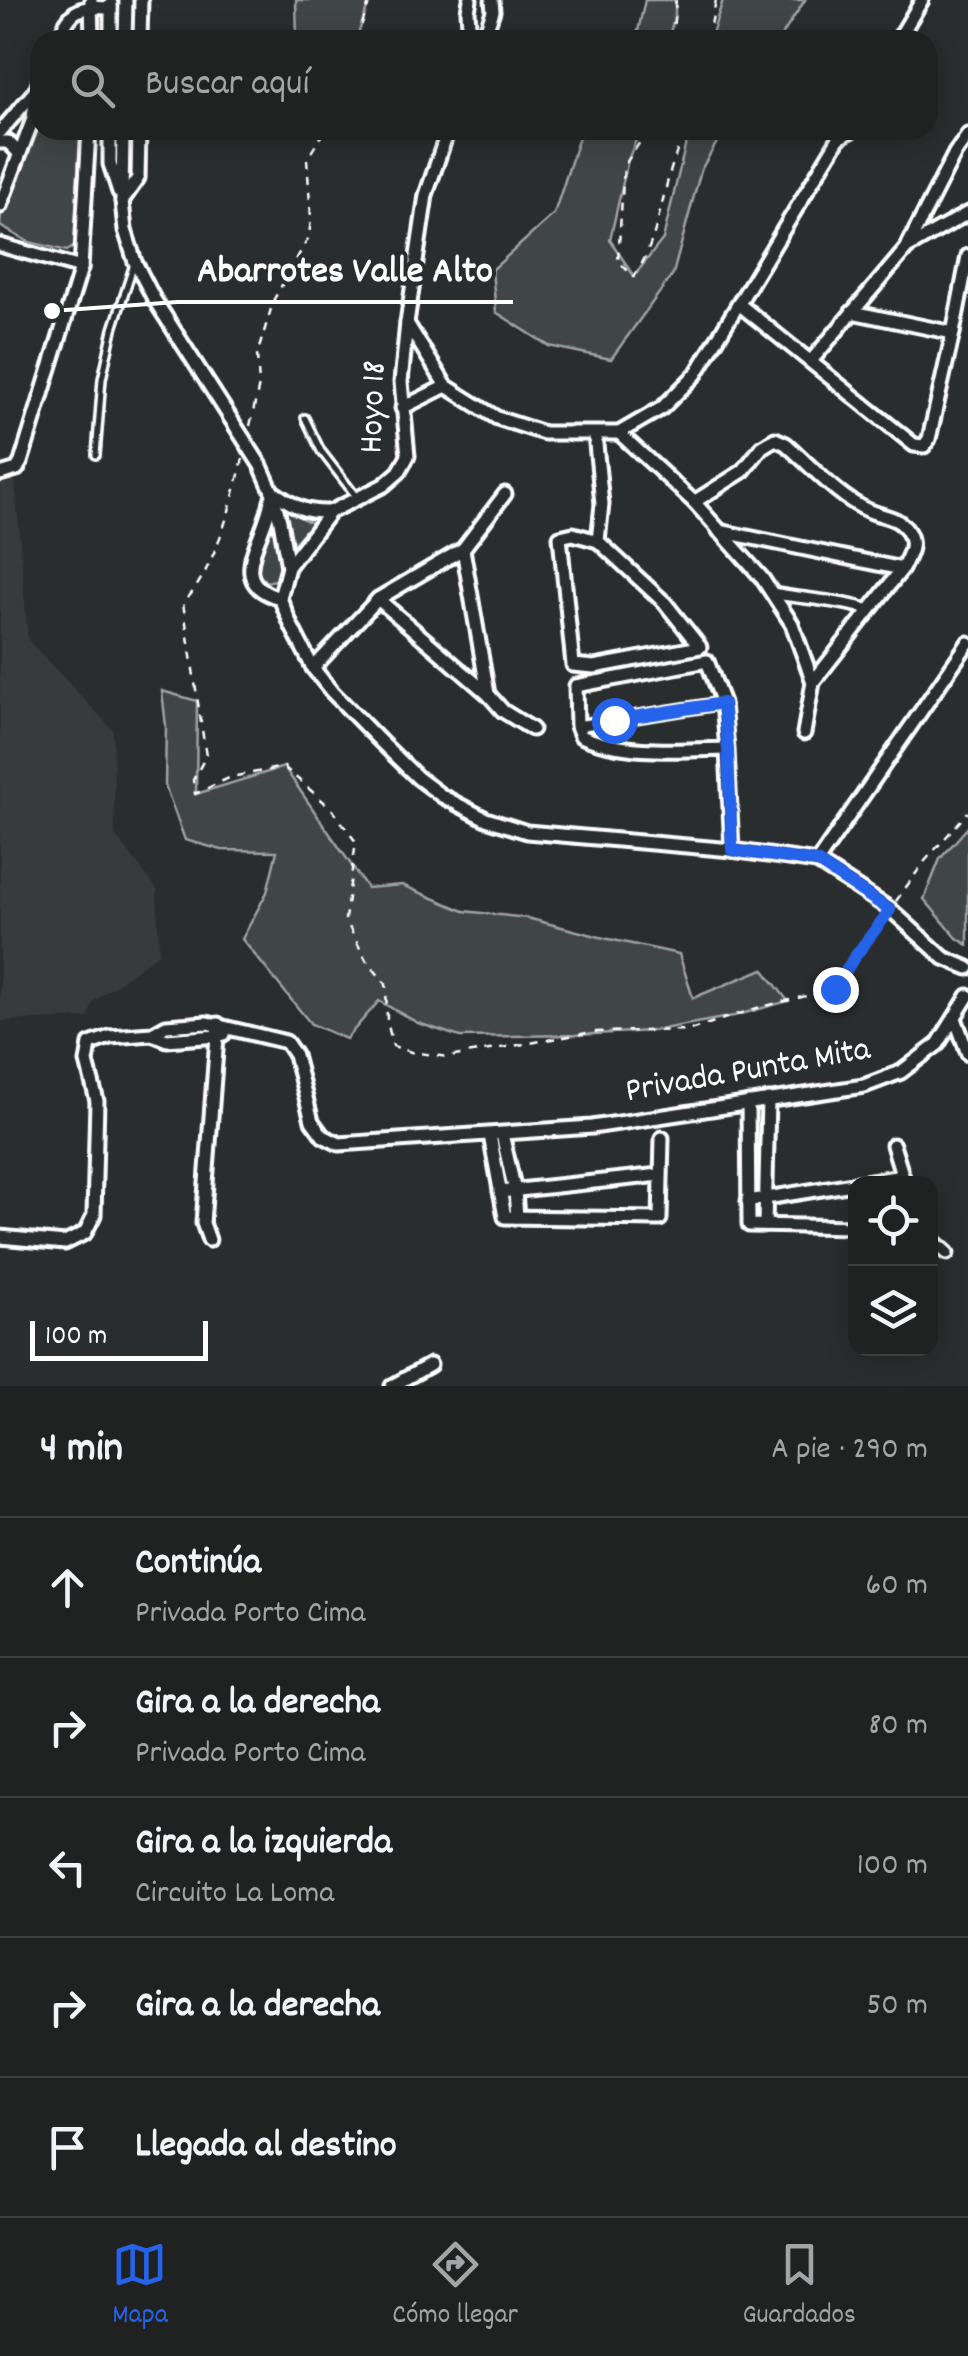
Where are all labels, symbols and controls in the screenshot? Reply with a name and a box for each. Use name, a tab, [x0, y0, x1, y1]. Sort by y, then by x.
search box	[30, 30, 938, 140]
icon: search	[65, 58, 120, 113]
text: Buscar aquí	[145, 58, 309, 113]
callout: Abarrotes Valle Alto	[177, 234, 513, 302]
text: Abarrotes Valle Alto	[197, 246, 493, 301]
street label: Hoyo 18	[348, 360, 402, 454]
route start	[592, 698, 638, 744]
route end	[813, 967, 859, 1013]
street label: Privada Punta Mita	[622, 1026, 875, 1118]
map controls	[848, 1176, 938, 1356]
button: locate	[848, 1176, 938, 1266]
button: layers	[848, 1266, 938, 1356]
scale bar	[30, 1316, 208, 1360]
text: 100 m	[45, 1318, 107, 1358]
text: 4 min	[40, 1421, 123, 1481]
text: A pie · 290 m	[771, 1428, 928, 1474]
text: Continúa	[135, 1537, 261, 1592]
icon: ahead	[40, 1560, 95, 1615]
text: 60 m	[866, 1564, 928, 1610]
text: Privada Porto Cima	[135, 1592, 366, 1638]
text: Gira a la derecha	[135, 1677, 380, 1732]
icon: right	[40, 1700, 95, 1755]
text: 80 m	[868, 1704, 928, 1750]
text: Privada Porto Cima	[135, 1732, 366, 1778]
text: Gira a la izquierda	[135, 1817, 392, 1872]
icon: left	[40, 1840, 95, 1895]
text: 100 m	[857, 1844, 928, 1890]
text: Circuito La Loma	[135, 1872, 334, 1918]
icon: right	[40, 1980, 95, 2035]
text: Gira a la derecha	[135, 1980, 380, 2035]
text: 50 m	[866, 1984, 928, 2030]
icon: arrive	[40, 2120, 95, 2175]
text: Llegada al destino	[135, 2120, 397, 2175]
tab: Mapa	[112, 2237, 168, 2337]
tab: Cómo llegar	[392, 2237, 518, 2337]
tab: Guardados	[742, 2237, 856, 2337]

